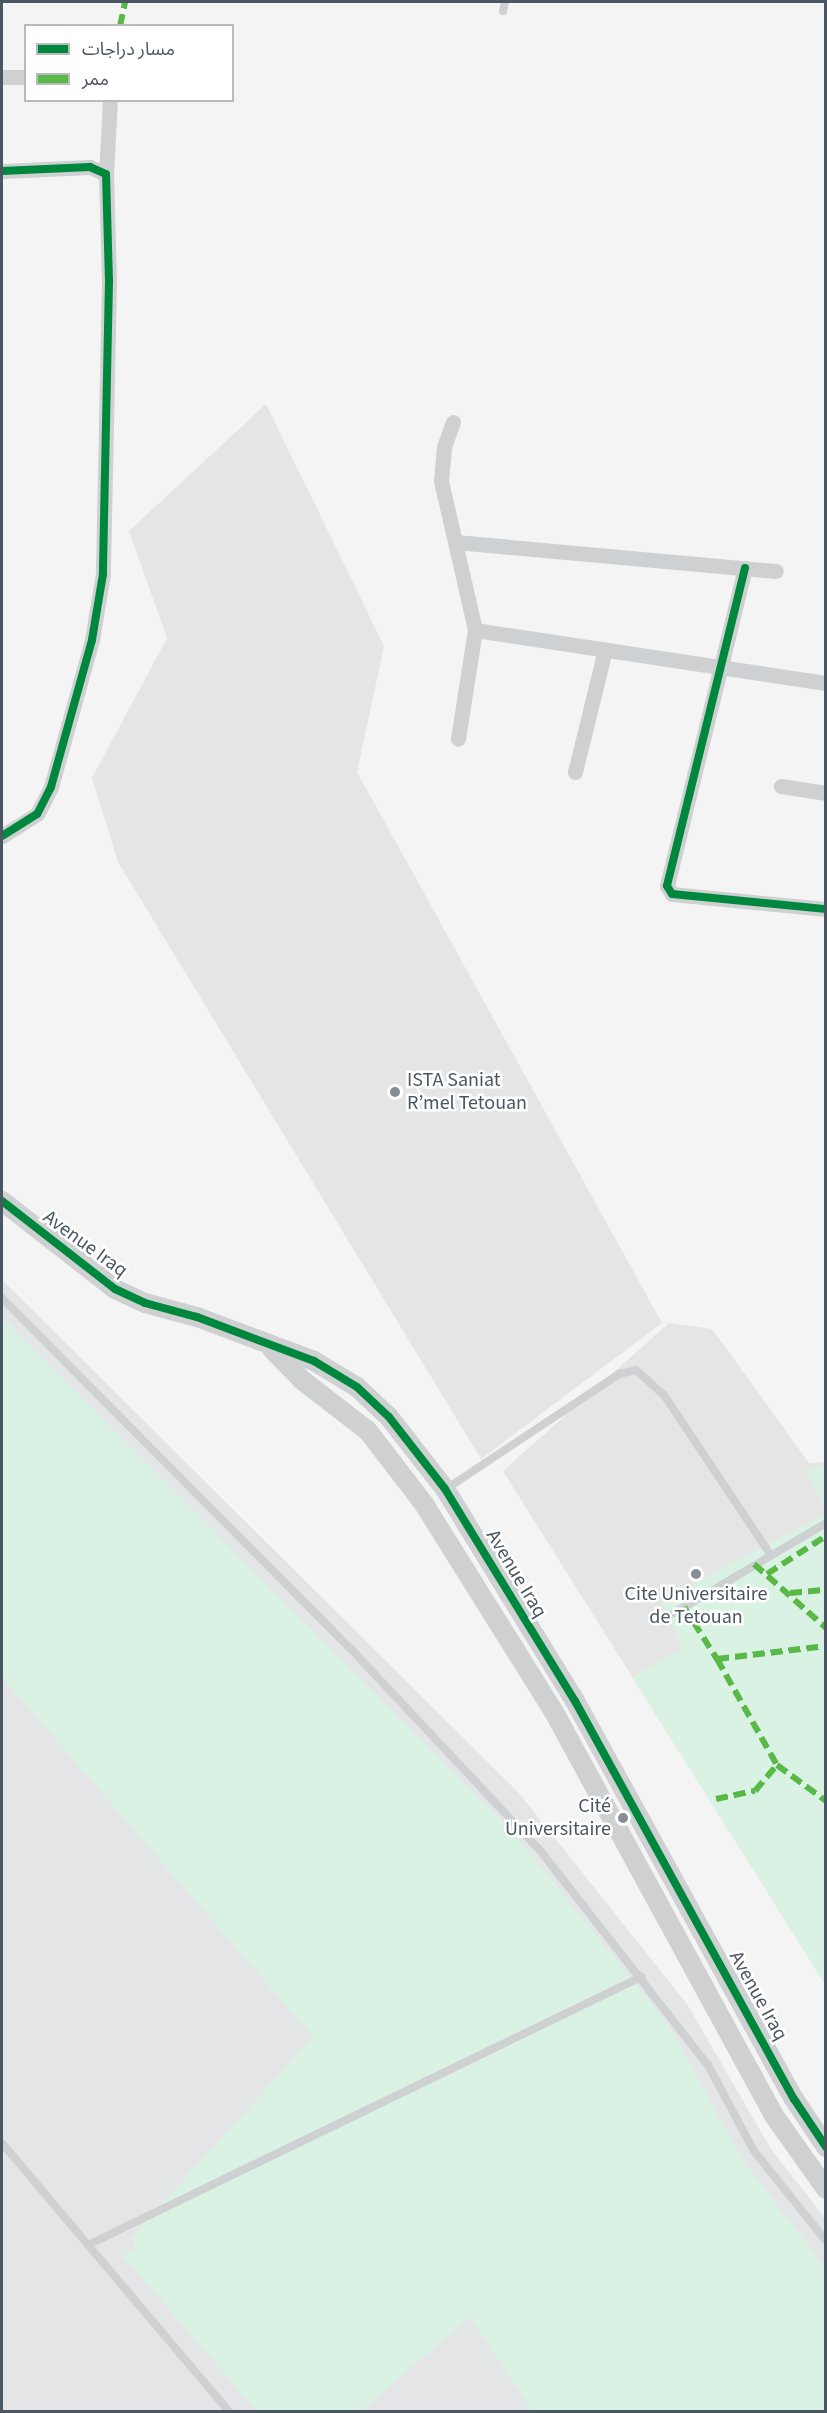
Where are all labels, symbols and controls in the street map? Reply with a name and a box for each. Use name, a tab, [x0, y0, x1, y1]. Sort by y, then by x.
legend	[24, 24, 234, 102]
text: مسار دراجات	[82, 37, 175, 62]
text: ممر	[82, 67, 109, 92]
place label: ISTA Saniat R’mel Tetouan	[407, 1068, 527, 1115]
marker: ISTA Saniat R’mel Tetouan	[388, 1085, 402, 1099]
street label: Avenue Iraq	[38, 1205, 132, 1283]
street label: Avenue Iraq	[480, 1526, 552, 1622]
marker: Cite Universitaire de Tetouan	[689, 1567, 703, 1581]
place label: Cite Universitaire de Tetouan	[625, 1583, 767, 1630]
place label: Cité Universitaire	[505, 1794, 611, 1841]
marker: Cité Universitaire	[616, 1811, 630, 1825]
street label: Avenue Iraq	[724, 1947, 792, 2045]

